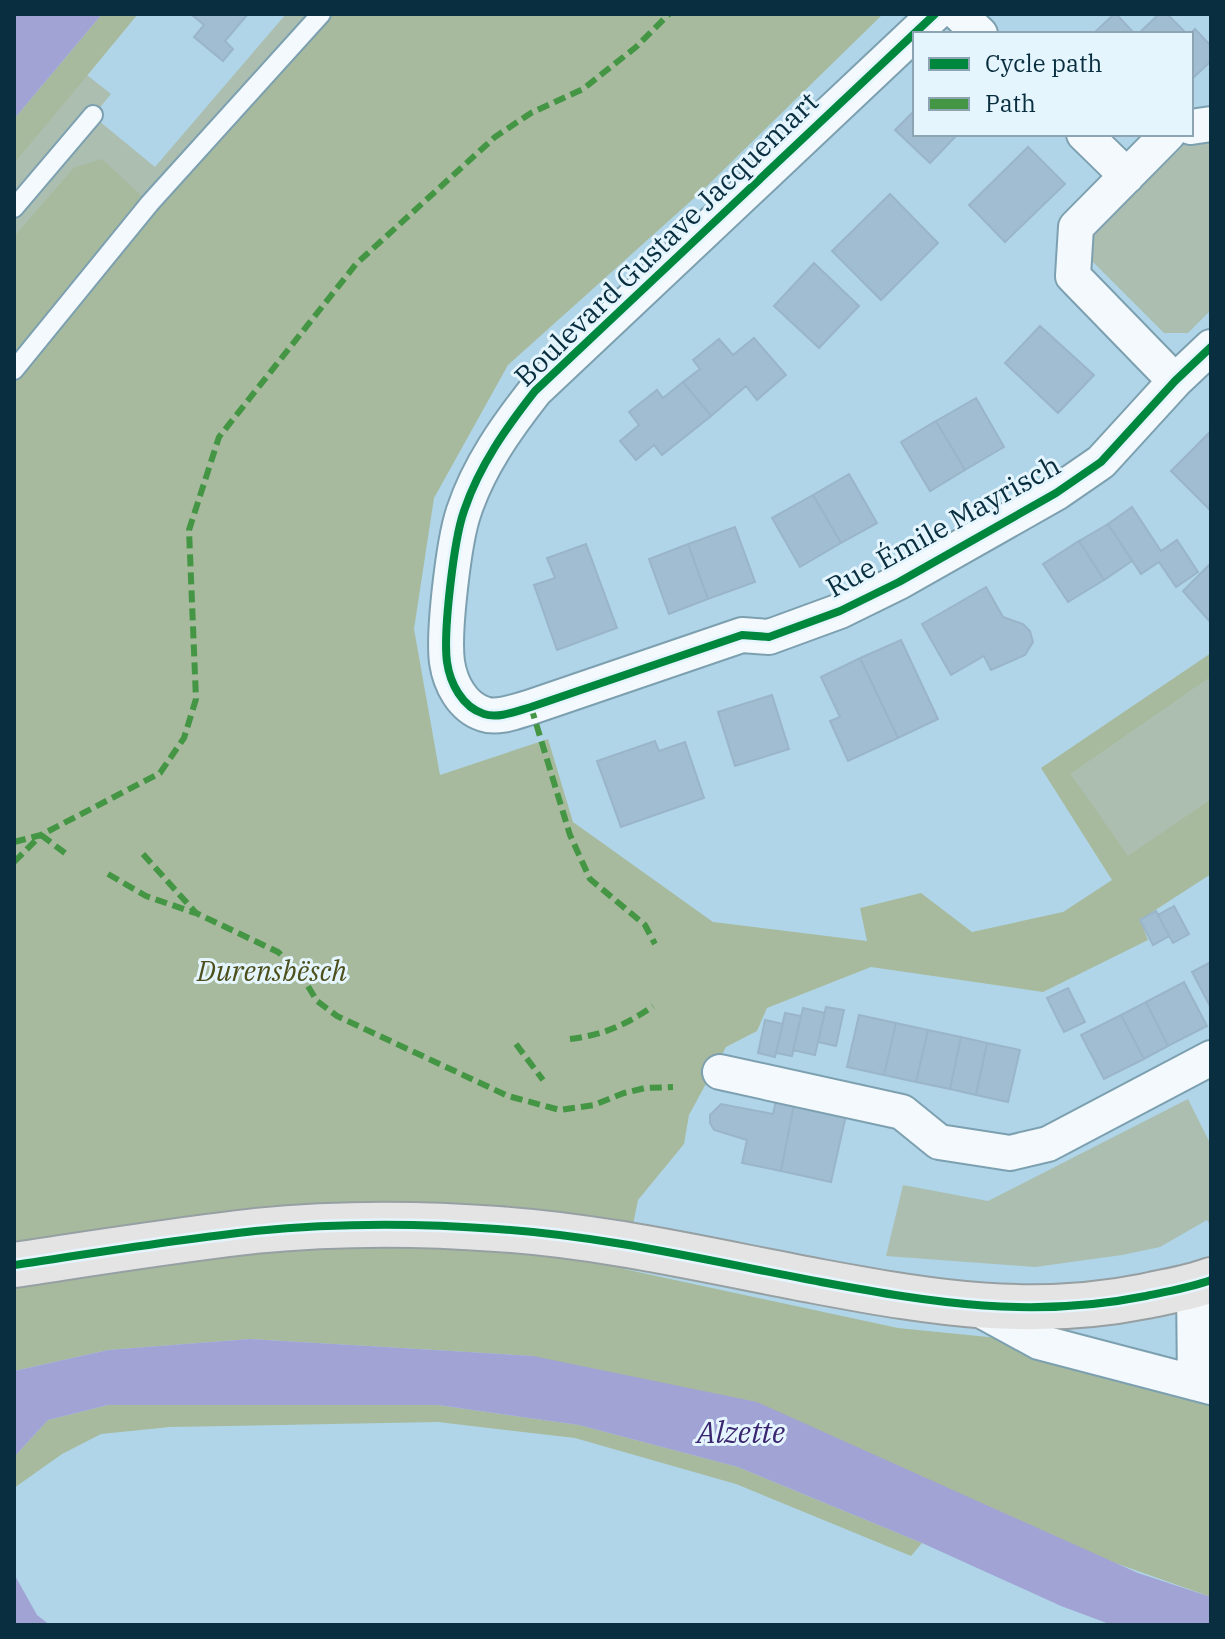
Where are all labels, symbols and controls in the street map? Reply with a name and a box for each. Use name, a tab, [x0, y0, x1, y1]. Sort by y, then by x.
legend	[913, 32, 1193, 136]
text: Cycle path	[985, 47, 1102, 79]
street label: Boulevard Gustave Jacquemart	[506, 83, 826, 394]
text: Path	[985, 87, 1036, 119]
street label: Rue Émile Mayrisch	[819, 446, 1066, 605]
park label: Durensbësch	[196, 952, 347, 989]
water label: Alzette	[695, 1412, 785, 1451]

